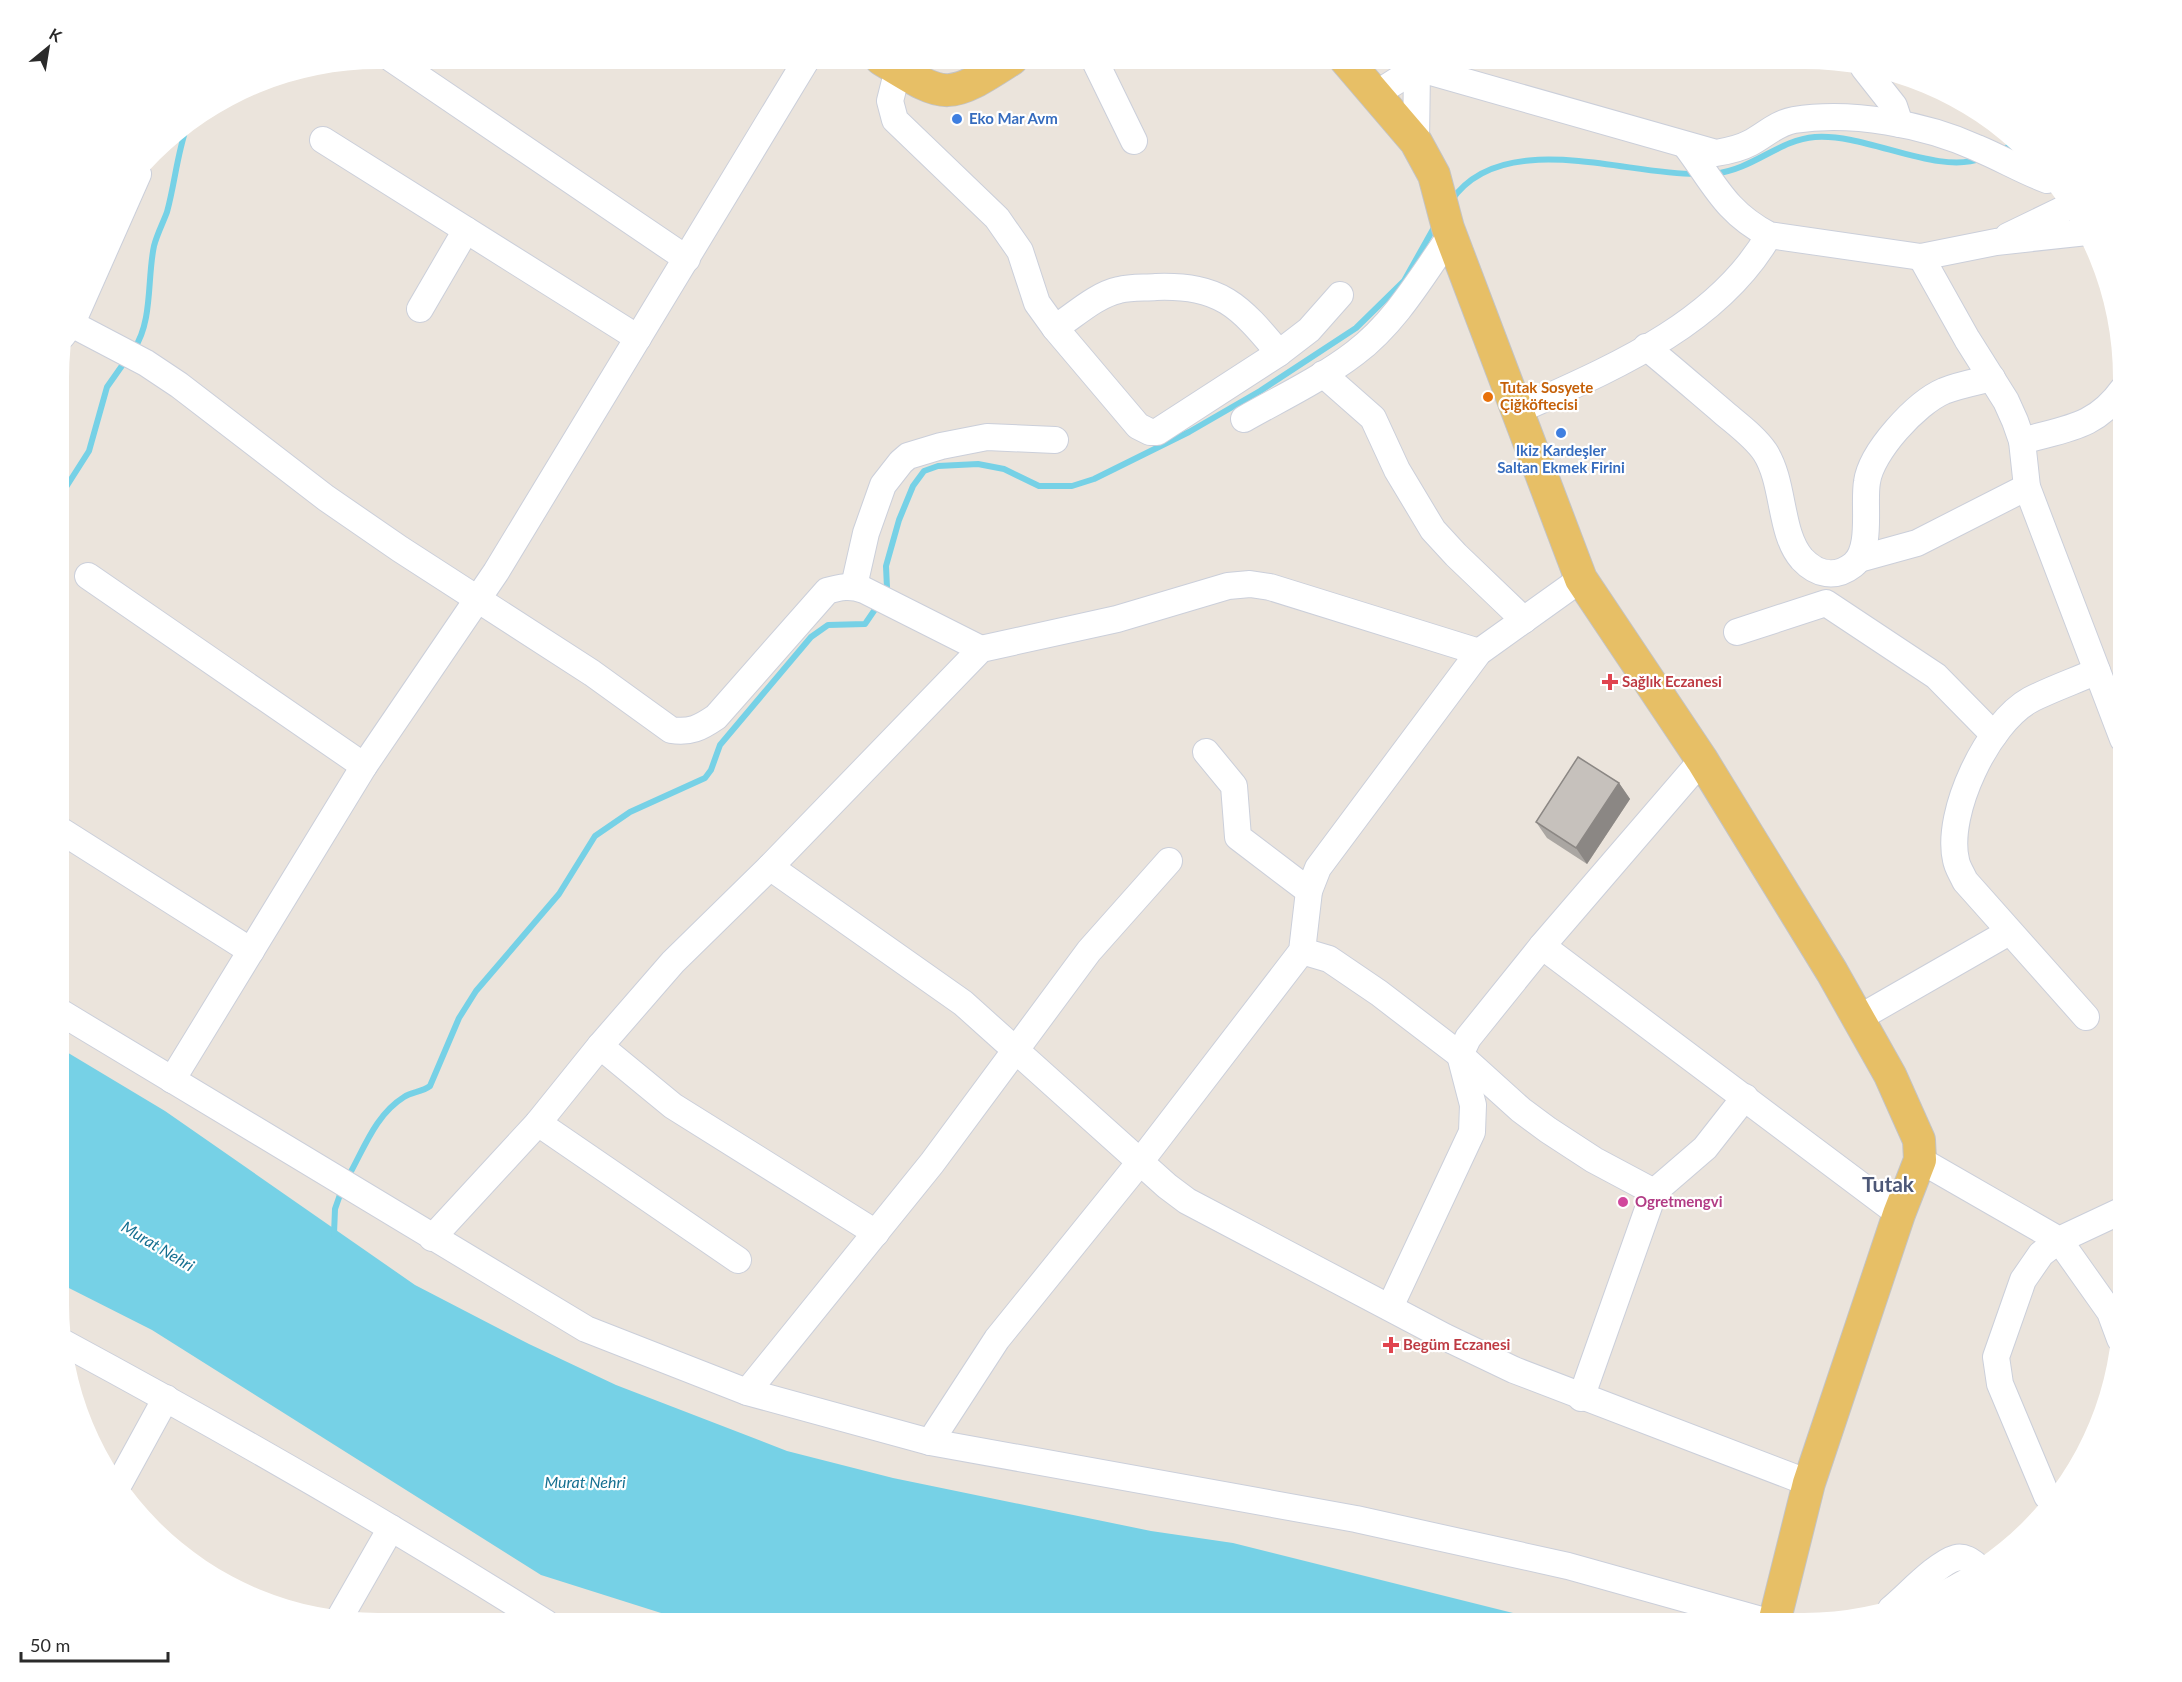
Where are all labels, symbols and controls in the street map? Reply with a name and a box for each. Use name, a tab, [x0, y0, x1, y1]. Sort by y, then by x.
north arrow	[18, 18, 78, 78]
text: K	[46, 24, 66, 46]
place label: Eko Mar Avm	[969, 109, 1058, 127]
marker: Eko Mar Avm	[950, 112, 964, 126]
place label: Tutak Sosyete Çiğköftecisi	[1500, 378, 1593, 413]
marker: Tutak Sosyete Çiğköftecisi	[1481, 390, 1495, 404]
marker: Ikiz Kardeşler Saltan Ekmek Firini	[1554, 426, 1568, 440]
place label: Ikiz Kardeşler Saltan Ekmek Firini	[1497, 441, 1625, 476]
place label: Sağlık Eczanesi	[1622, 672, 1722, 690]
marker: Sağlık Eczanesi	[1603, 675, 1617, 689]
district label: Tutak	[1862, 1171, 1915, 1196]
place label: Ogretmengvi	[1635, 1192, 1723, 1210]
marker: Ogretmengvi	[1616, 1195, 1630, 1209]
water label: Murat Nehri	[119, 1217, 198, 1275]
place label: Begüm Eczanesi	[1403, 1335, 1510, 1353]
marker: Begüm Eczanesi	[1384, 1338, 1398, 1352]
water label: Murat Nehri	[544, 1472, 626, 1491]
scale bar	[21, 1625, 168, 1663]
text: 50 m	[30, 1634, 70, 1656]

